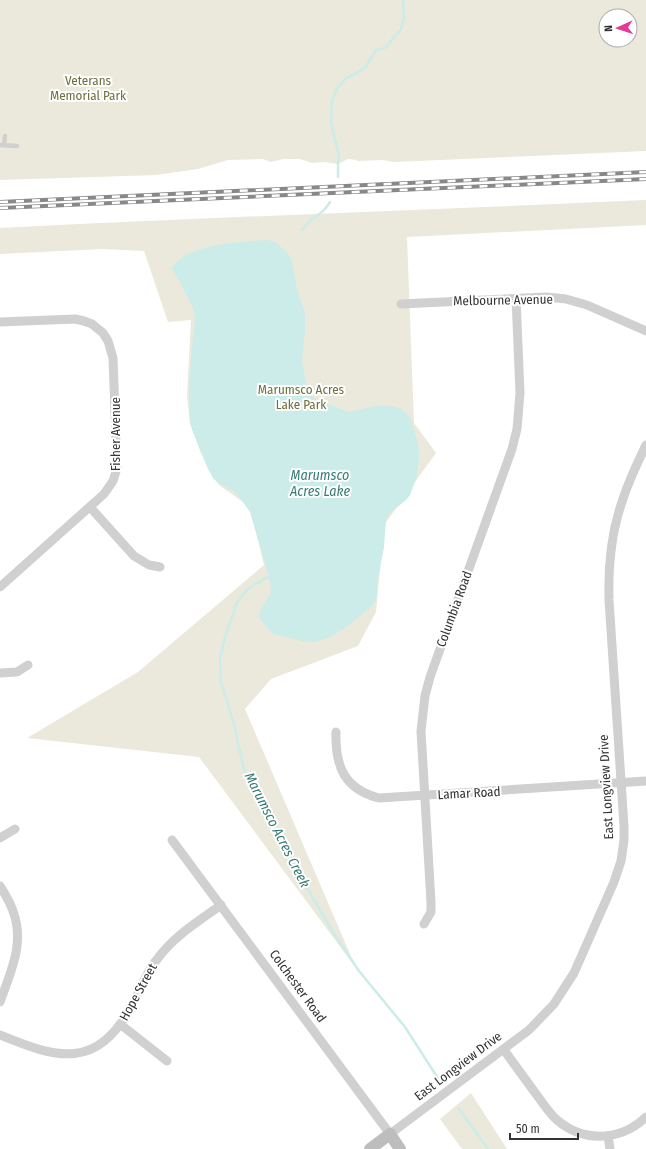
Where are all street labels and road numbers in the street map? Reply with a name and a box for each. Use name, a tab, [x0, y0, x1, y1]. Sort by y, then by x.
street label: Melbourne Avenue	[453, 292, 553, 308]
street label: Fisher Avenue	[108, 397, 123, 471]
street label: Columbia Road	[433, 569, 475, 649]
street label: East Longview Drive	[596, 734, 616, 840]
street label: Lamar Road	[437, 784, 501, 802]
street label: Colchester Road	[267, 947, 329, 1025]
street label: Hope Street	[116, 960, 160, 1023]
street label: East Longview Drive	[412, 1028, 504, 1104]

